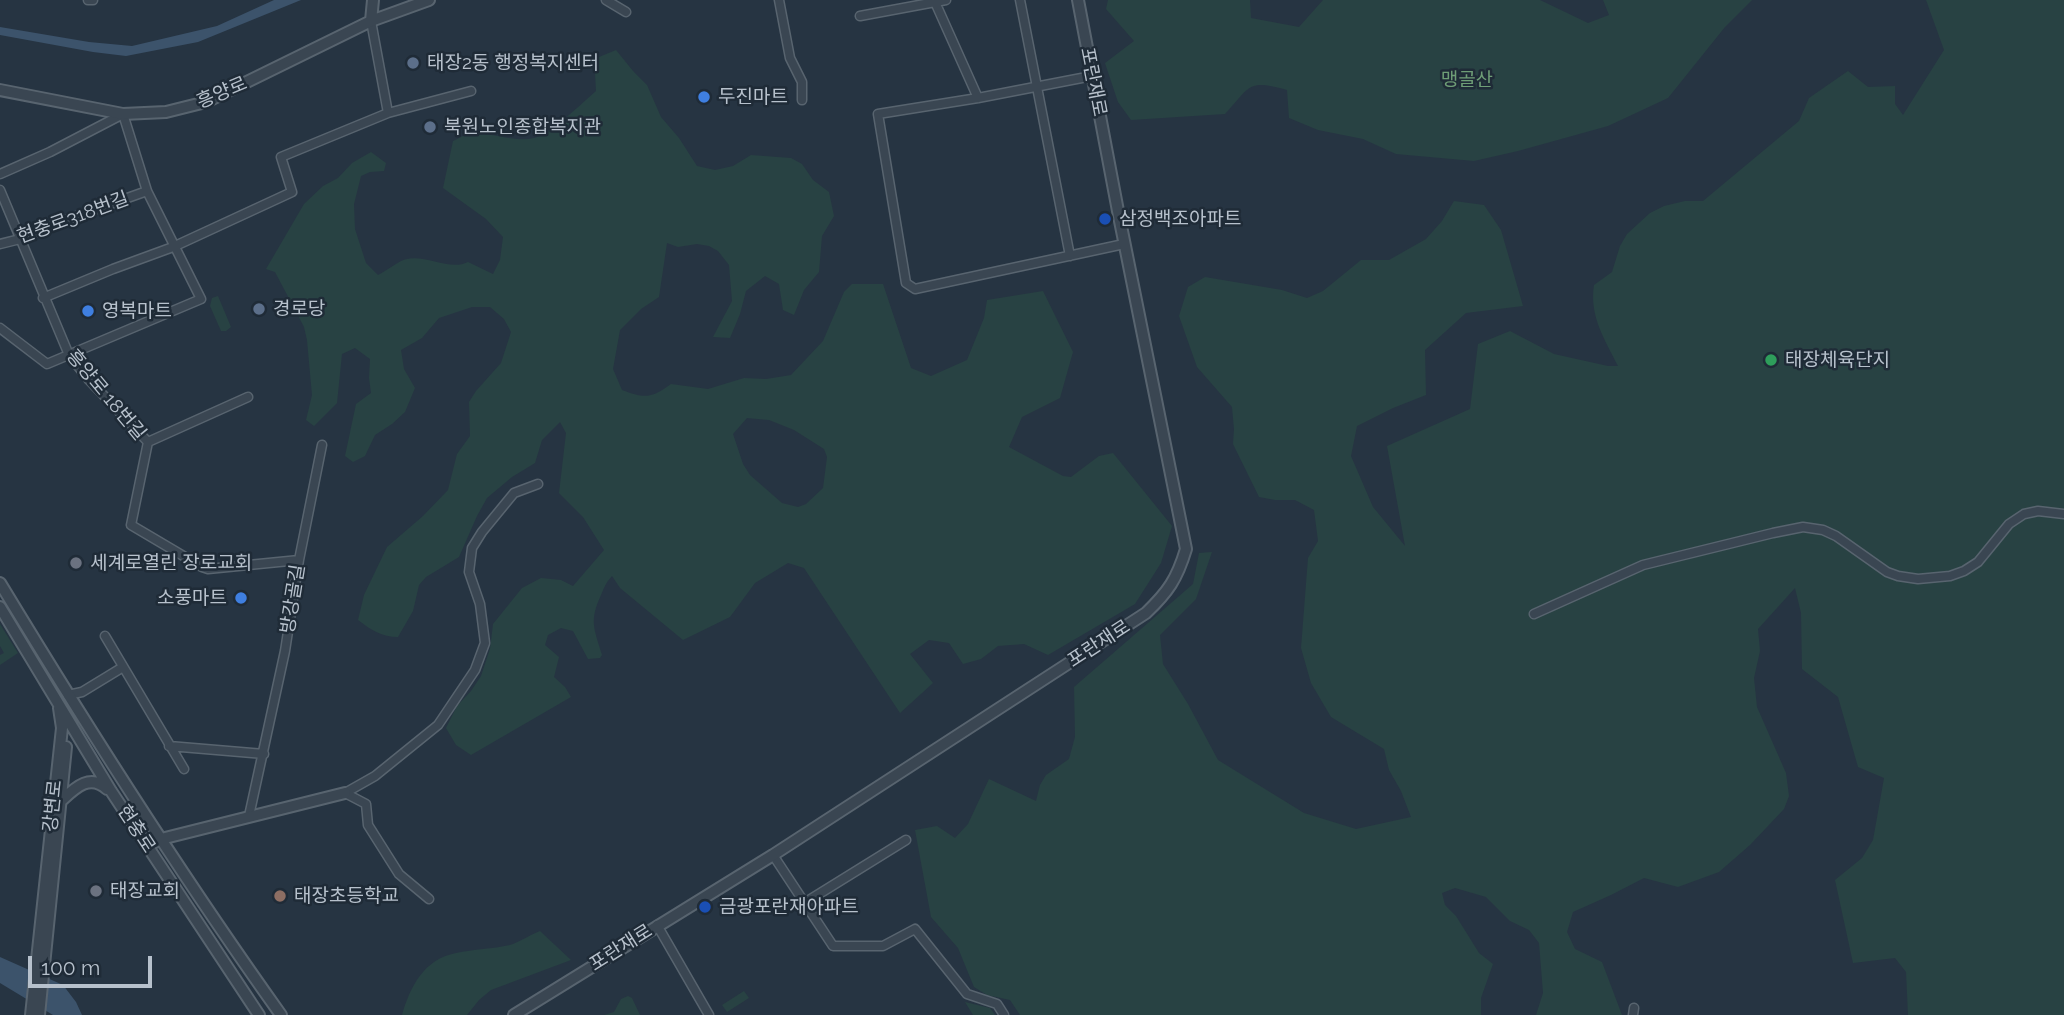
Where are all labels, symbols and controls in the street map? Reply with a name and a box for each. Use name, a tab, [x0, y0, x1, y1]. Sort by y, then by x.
street label: 포란재로	[1075, 46, 1111, 118]
place label: 태장2동 행정복지센터	[427, 52, 599, 74]
marker: 태장2동 행정복지센터	[405, 55, 421, 71]
park label: 맹골산	[1441, 69, 1493, 91]
street label: 흥양로	[193, 72, 251, 114]
place label: 두진마트	[718, 86, 788, 108]
marker: 두진마트	[696, 89, 712, 105]
place label: 북원노인종합복지관	[444, 116, 601, 138]
marker: 북원노인종합복지관	[422, 119, 438, 135]
street label: 현충로318번길	[14, 187, 132, 249]
place label: 삼정백조아파트	[1119, 208, 1241, 230]
marker: 삼정백조아파트	[1097, 211, 1113, 227]
place label: 경로당	[273, 298, 325, 320]
place label: 영복마트	[102, 300, 172, 322]
marker: 경로당	[251, 301, 267, 317]
marker: 영복마트	[80, 303, 96, 319]
street label: 흥양로 18번길	[61, 345, 151, 445]
place label: 태장체육단지	[1785, 349, 1890, 371]
marker: 태장체육단지	[1763, 352, 1779, 368]
place label: 세계로열린 장로교회	[90, 552, 252, 574]
marker: 세계로열린 장로교회	[68, 555, 84, 571]
street label: 방강골길	[276, 563, 310, 635]
place label: 소풍마트	[157, 587, 227, 609]
marker: 소풍마트	[233, 590, 249, 606]
street label: 포란재로	[1063, 615, 1135, 673]
street label: 강변로	[39, 779, 67, 833]
street label: 현충로	[112, 801, 160, 857]
place label: 태장교회	[110, 880, 180, 902]
marker: 태장교회	[88, 883, 104, 899]
place label: 태장초등학교	[294, 885, 399, 907]
marker: 태장초등학교	[272, 888, 288, 904]
place label: 금광포란재아파트	[719, 896, 859, 918]
marker: 금광포란재아파트	[697, 899, 713, 915]
street label: 포란재로	[585, 920, 657, 976]
scale bar	[32, 942, 156, 986]
text: 100 m	[41, 955, 100, 980]

